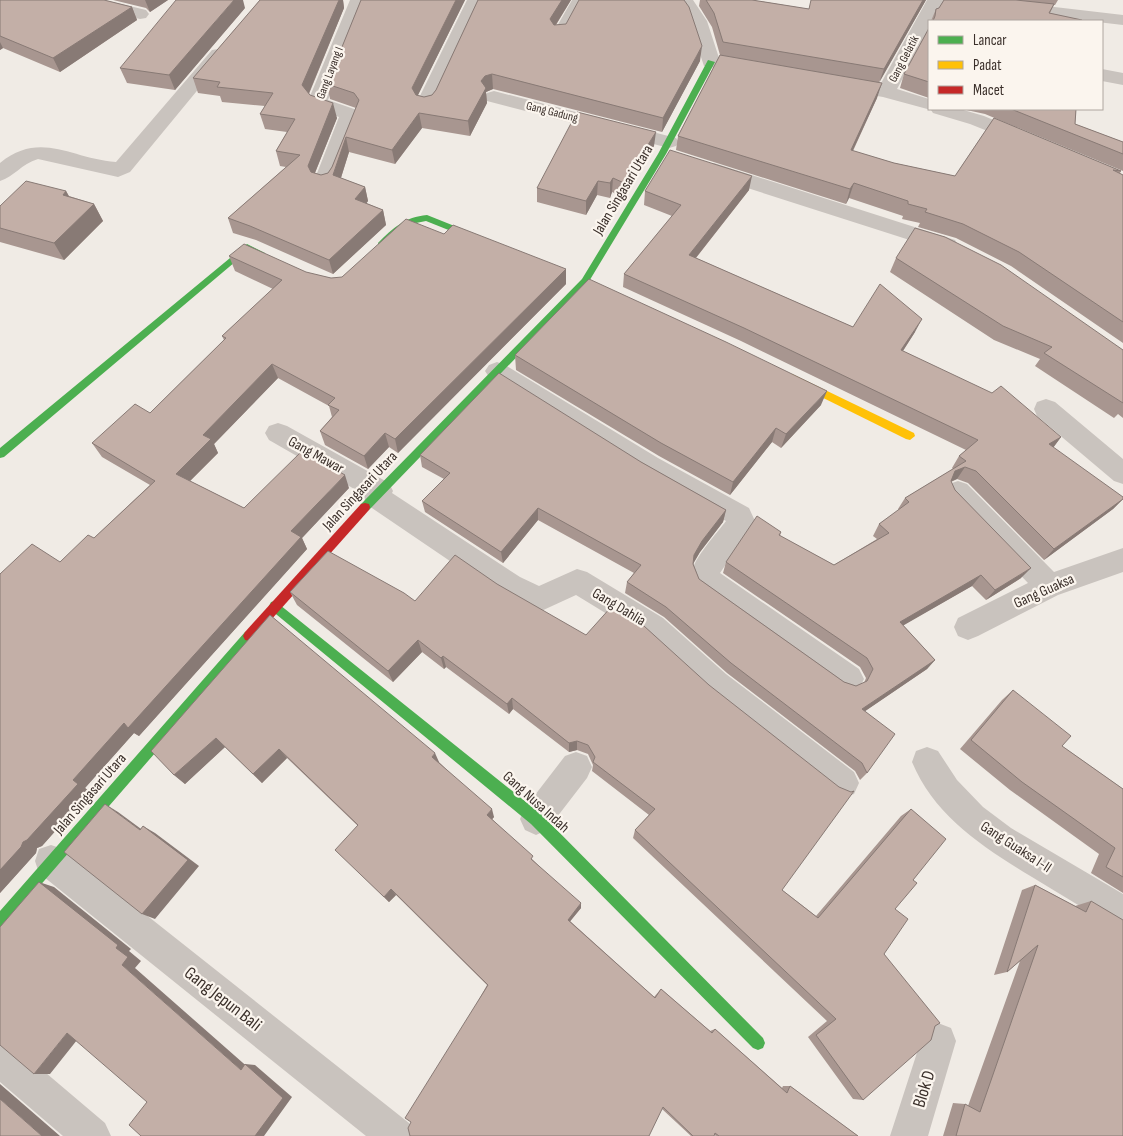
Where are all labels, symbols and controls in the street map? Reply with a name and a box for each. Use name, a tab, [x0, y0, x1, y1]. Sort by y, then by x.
legend	[928, 20, 1103, 110]
text: Lancar	[973, 31, 1007, 50]
street label: Gang Gelatik	[886, 33, 923, 85]
street label: Gang Layang I	[313, 45, 347, 101]
text: Padat	[973, 56, 1002, 75]
text: Macet	[973, 81, 1005, 100]
street label: Gang Gadung	[525, 98, 580, 126]
street label: Jalan Singasari Utara	[588, 141, 657, 239]
street label: Gang Mawar	[285, 432, 348, 478]
street label: Jalan Singasari Utara	[318, 447, 402, 535]
street label: Gang Guaksa	[1011, 569, 1077, 613]
street label: Gang Dahlia	[589, 584, 649, 630]
street label: Jalan Singasari Utara	[49, 749, 131, 839]
street label: Gang Nusa Indah	[499, 767, 573, 837]
street label: Gang Guaksa I-II	[977, 817, 1055, 877]
street label: Gang Jepun Bali	[180, 962, 266, 1036]
street label: Blok D	[908, 1068, 940, 1110]

